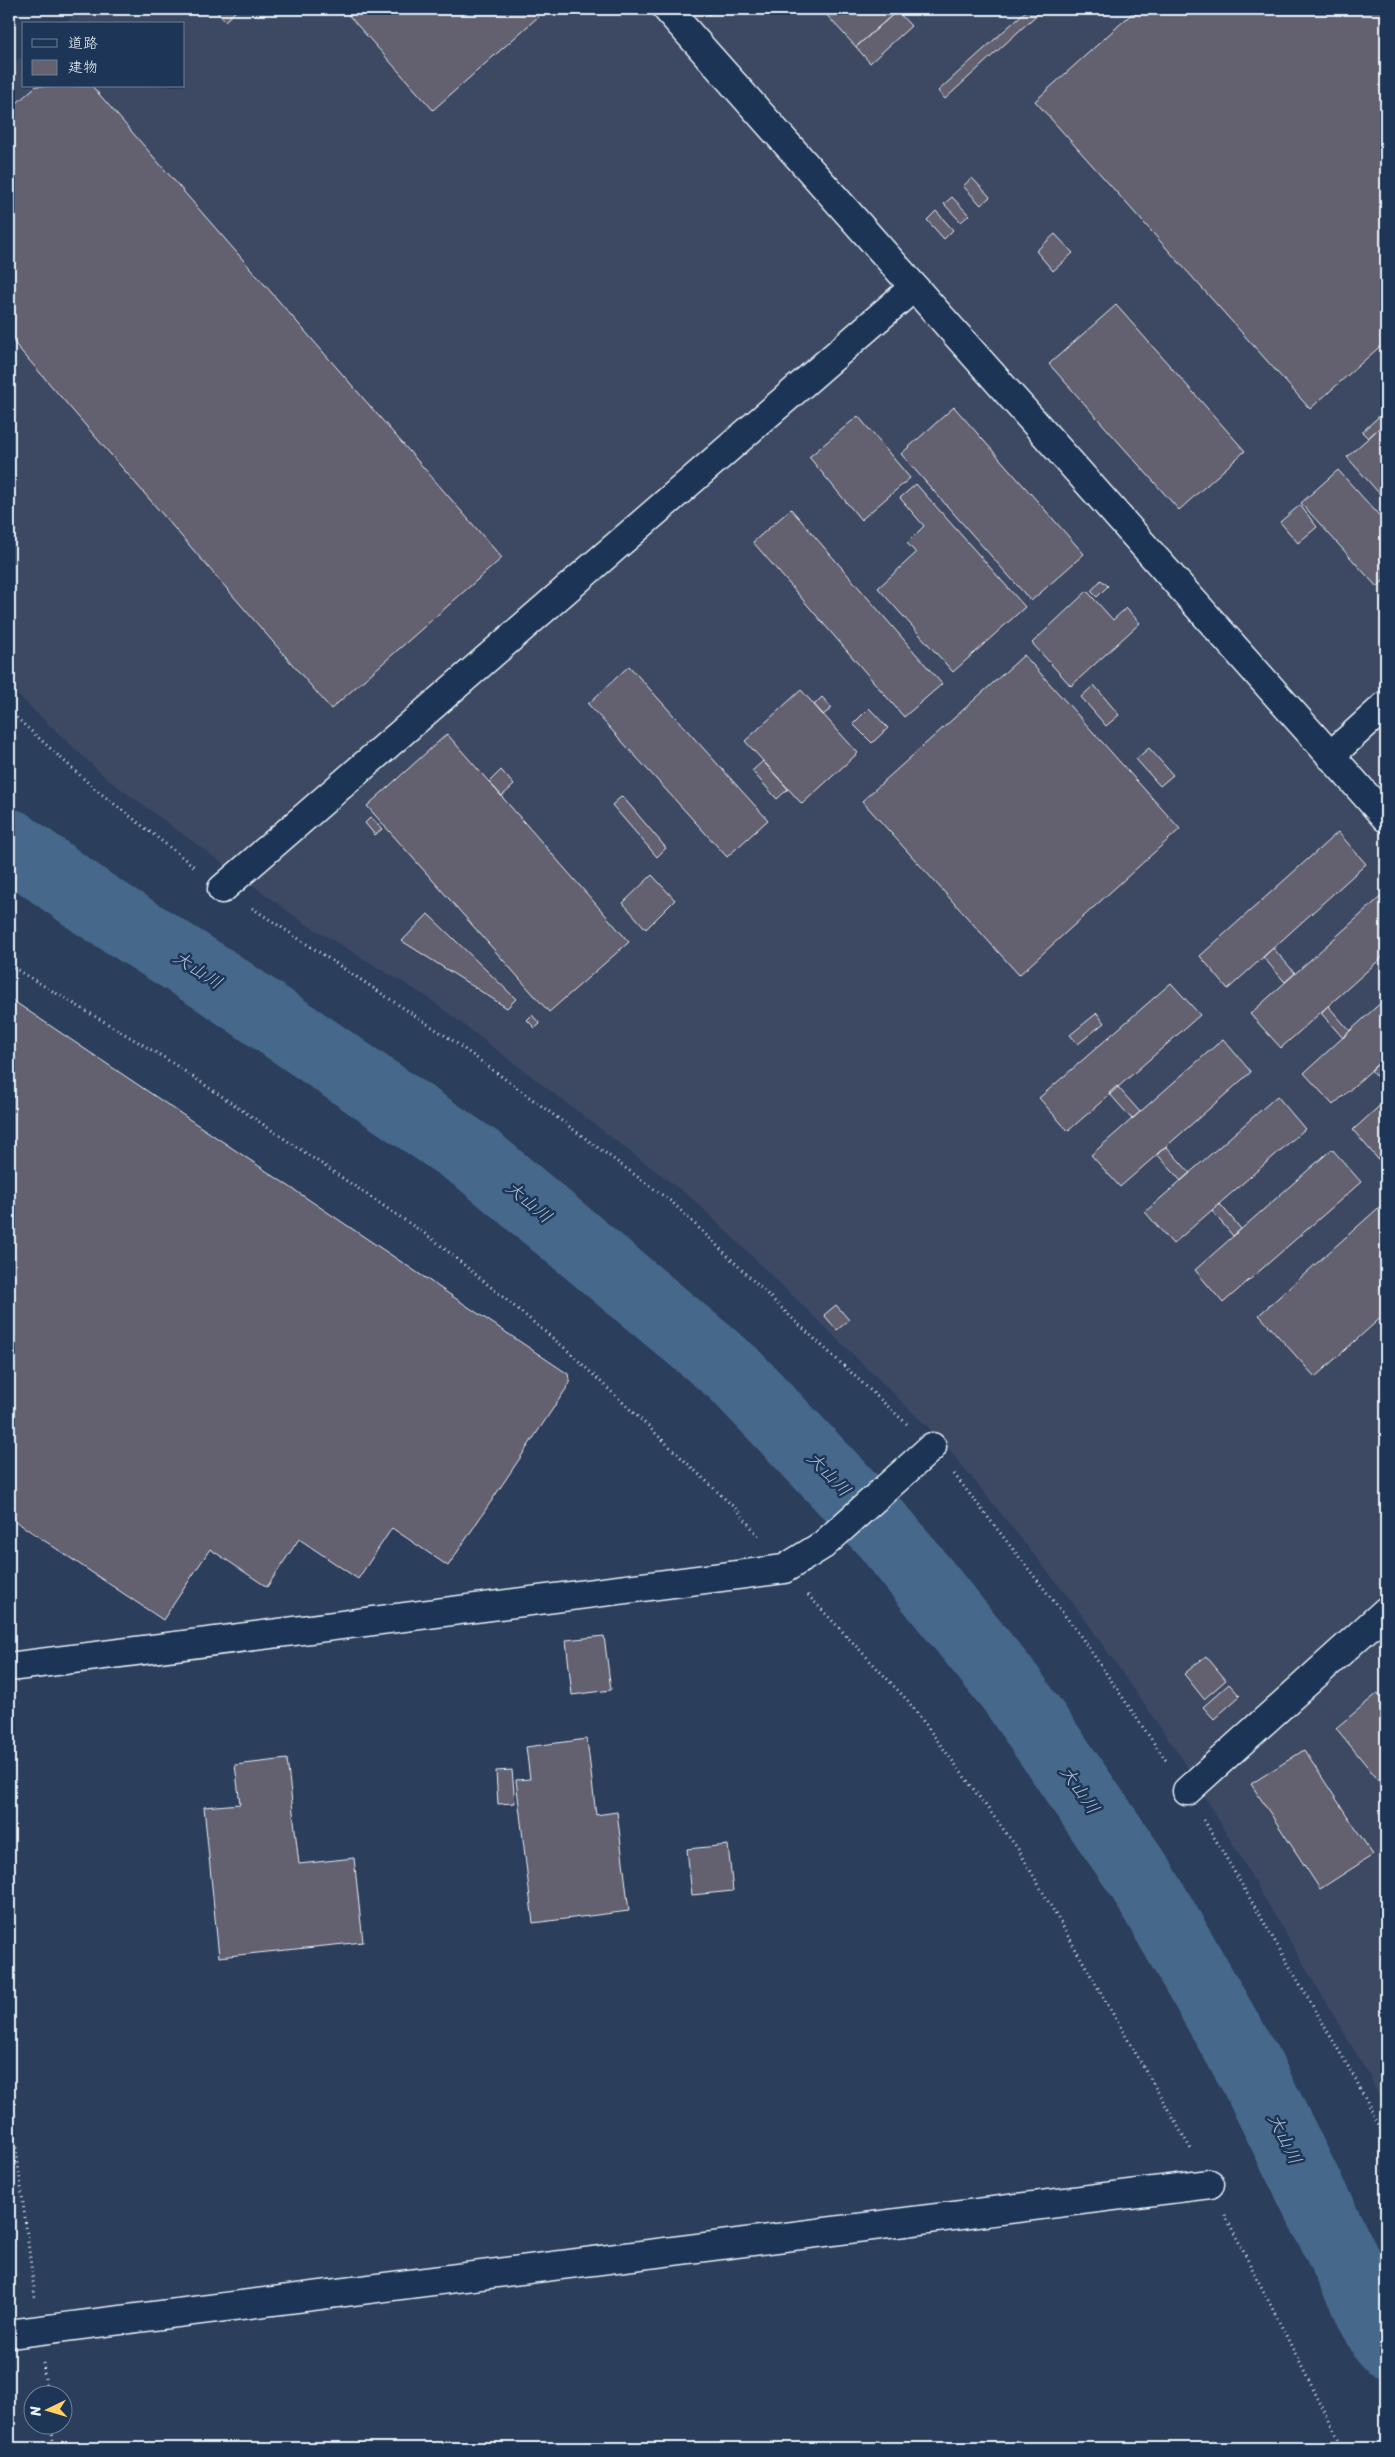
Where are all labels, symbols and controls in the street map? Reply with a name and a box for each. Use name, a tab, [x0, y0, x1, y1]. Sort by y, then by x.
legend	[22, 22, 185, 88]
text: 道路	[68, 30, 98, 56]
text: 建物	[68, 54, 98, 80]
water label: 大山川	[167, 942, 229, 998]
water label: 大山川	[498, 1172, 560, 1232]
water label: 大山川	[799, 1443, 859, 1505]
water label: 大山川	[1051, 1759, 1109, 1821]
water label: 大山川	[1259, 2108, 1311, 2170]
north arrow	[22, 2384, 72, 2434]
text: N	[23, 2405, 49, 2418]

